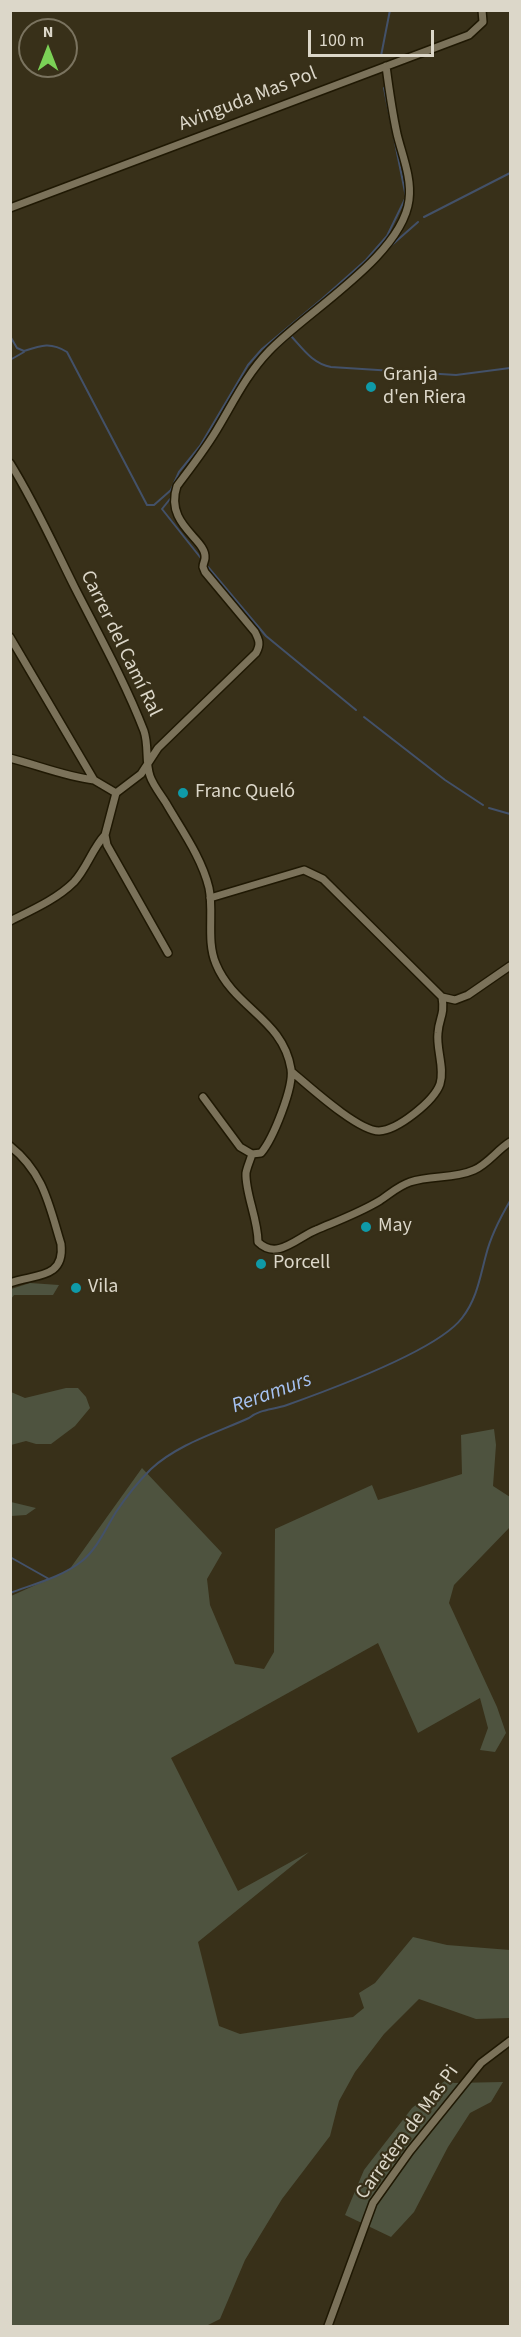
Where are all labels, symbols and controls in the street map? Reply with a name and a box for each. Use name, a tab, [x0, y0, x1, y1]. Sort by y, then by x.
north arrow	[18, 18, 78, 78]
scale bar	[311, 18, 437, 56]
text: N	[43, 21, 53, 43]
text: 100 m	[319, 28, 364, 53]
street label: Avinguda Mas Pol	[176, 63, 320, 137]
place label: Granja d'en Riera	[383, 364, 466, 411]
marker: Granja d'en Riera	[364, 380, 378, 394]
street label: Carrer del Camí Ral	[74, 567, 166, 721]
place label: Franc Queló	[195, 781, 295, 805]
marker: Franc Queló	[176, 786, 190, 800]
place label: May	[378, 1215, 412, 1239]
marker: May	[359, 1220, 373, 1234]
place label: Porcell	[273, 1252, 330, 1276]
marker: Porcell	[254, 1257, 268, 1271]
place label: Vila	[88, 1276, 118, 1300]
marker: Vila	[69, 1281, 83, 1295]
water label: Reramurs	[229, 1368, 315, 1420]
street label: Carretera de Mas Pi	[351, 2061, 465, 2205]

